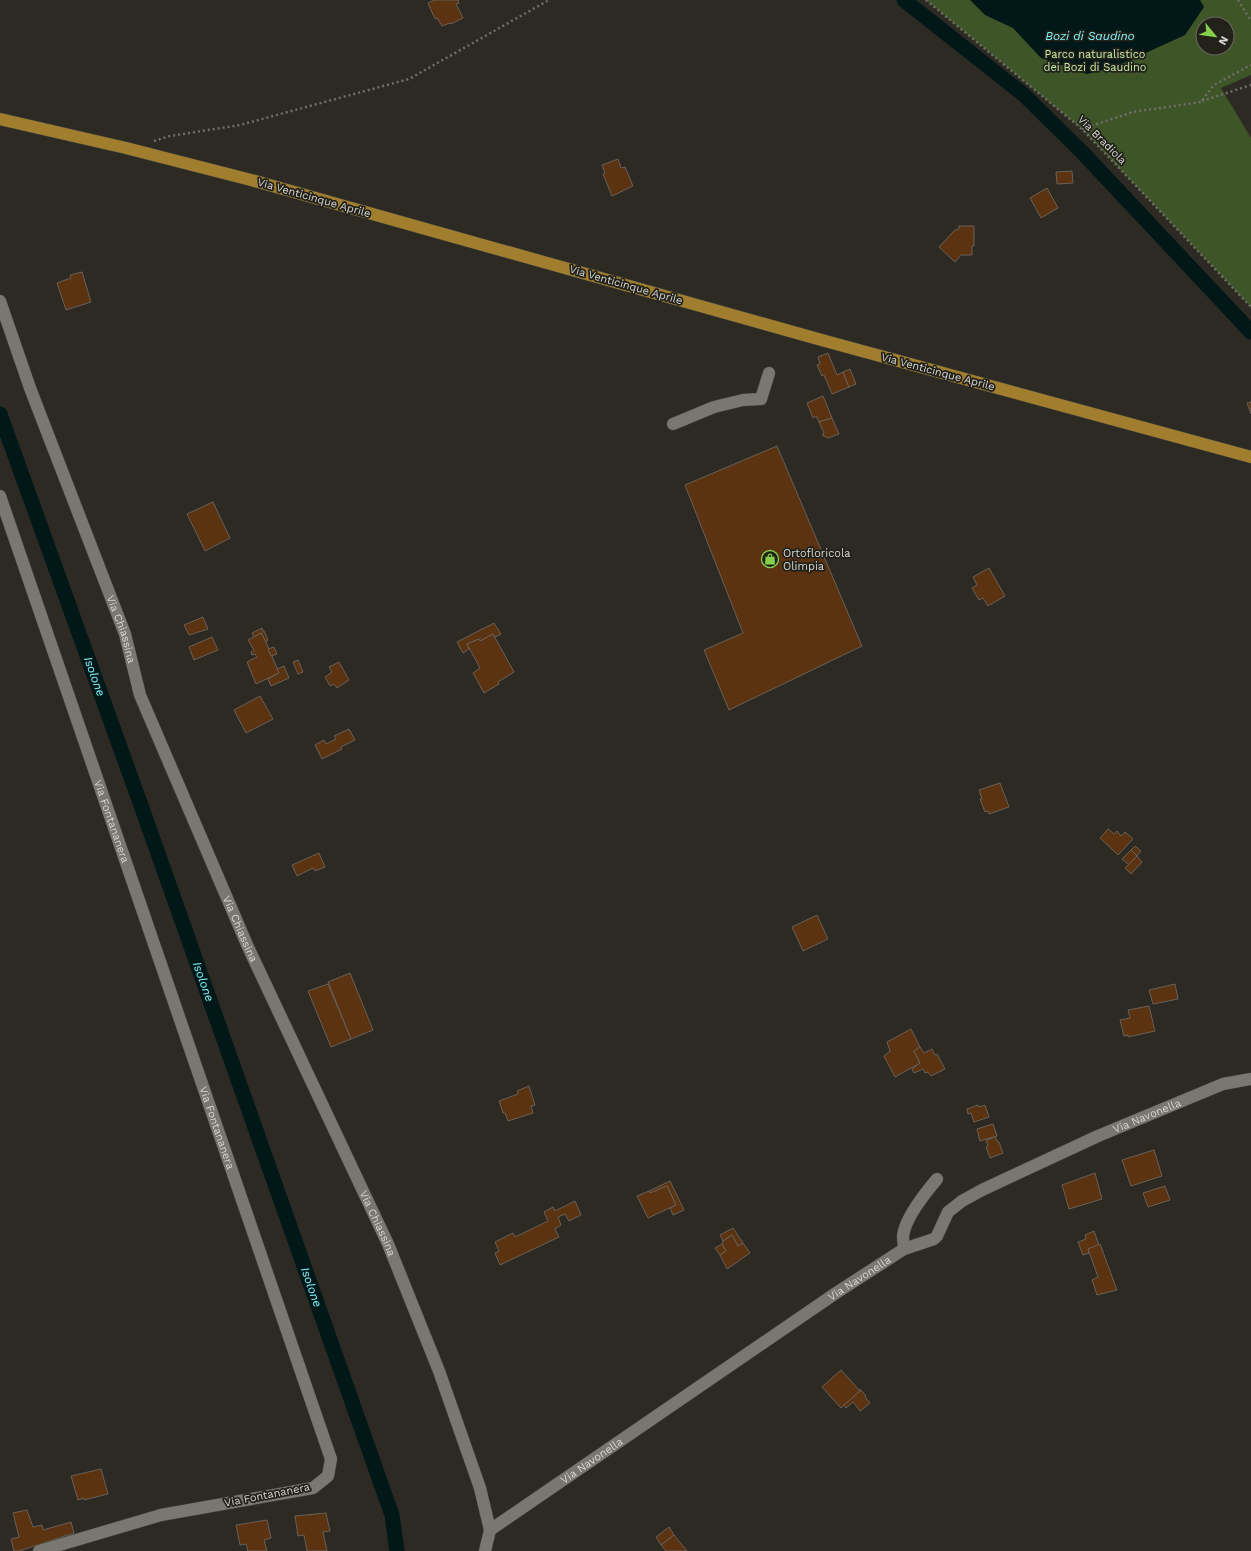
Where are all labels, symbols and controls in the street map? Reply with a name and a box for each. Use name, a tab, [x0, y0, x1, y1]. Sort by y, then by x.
north arrow	[1195, 16, 1235, 56]
water label: Bozi di Saudino	[1045, 29, 1135, 43]
text: N	[1216, 34, 1231, 47]
park label: Parco naturalistico dei Bozi di Saudino	[1044, 48, 1146, 74]
street label: Via Bradiola	[1075, 113, 1129, 167]
street label: Via Venticinque Aprile	[256, 176, 372, 220]
street label: Via Venticinque Aprile	[568, 263, 684, 307]
street label: Via Venticinque Aprile	[880, 351, 996, 393]
place label: Ortofloricola Olimpia	[783, 547, 851, 573]
shop icon: Ortofloricola Olimpia	[760, 549, 780, 569]
street label: Via Chiassina	[104, 593, 138, 664]
water label: Isolone	[81, 655, 108, 698]
street label: Via Fontananera	[92, 778, 132, 865]
street label: Via Chiassina	[220, 894, 261, 964]
water label: Isolone	[190, 960, 217, 1004]
street label: Via Fontananera	[197, 1085, 237, 1171]
street label: Via Navonella	[1111, 1096, 1183, 1136]
street label: Via Chiassina	[357, 1188, 399, 1258]
street label: Via Navonella	[825, 1253, 893, 1303]
water label: Isolone	[298, 1265, 325, 1309]
street label: Via Navonella	[558, 1435, 625, 1486]
street label: Via Fontananera	[223, 1480, 311, 1510]

